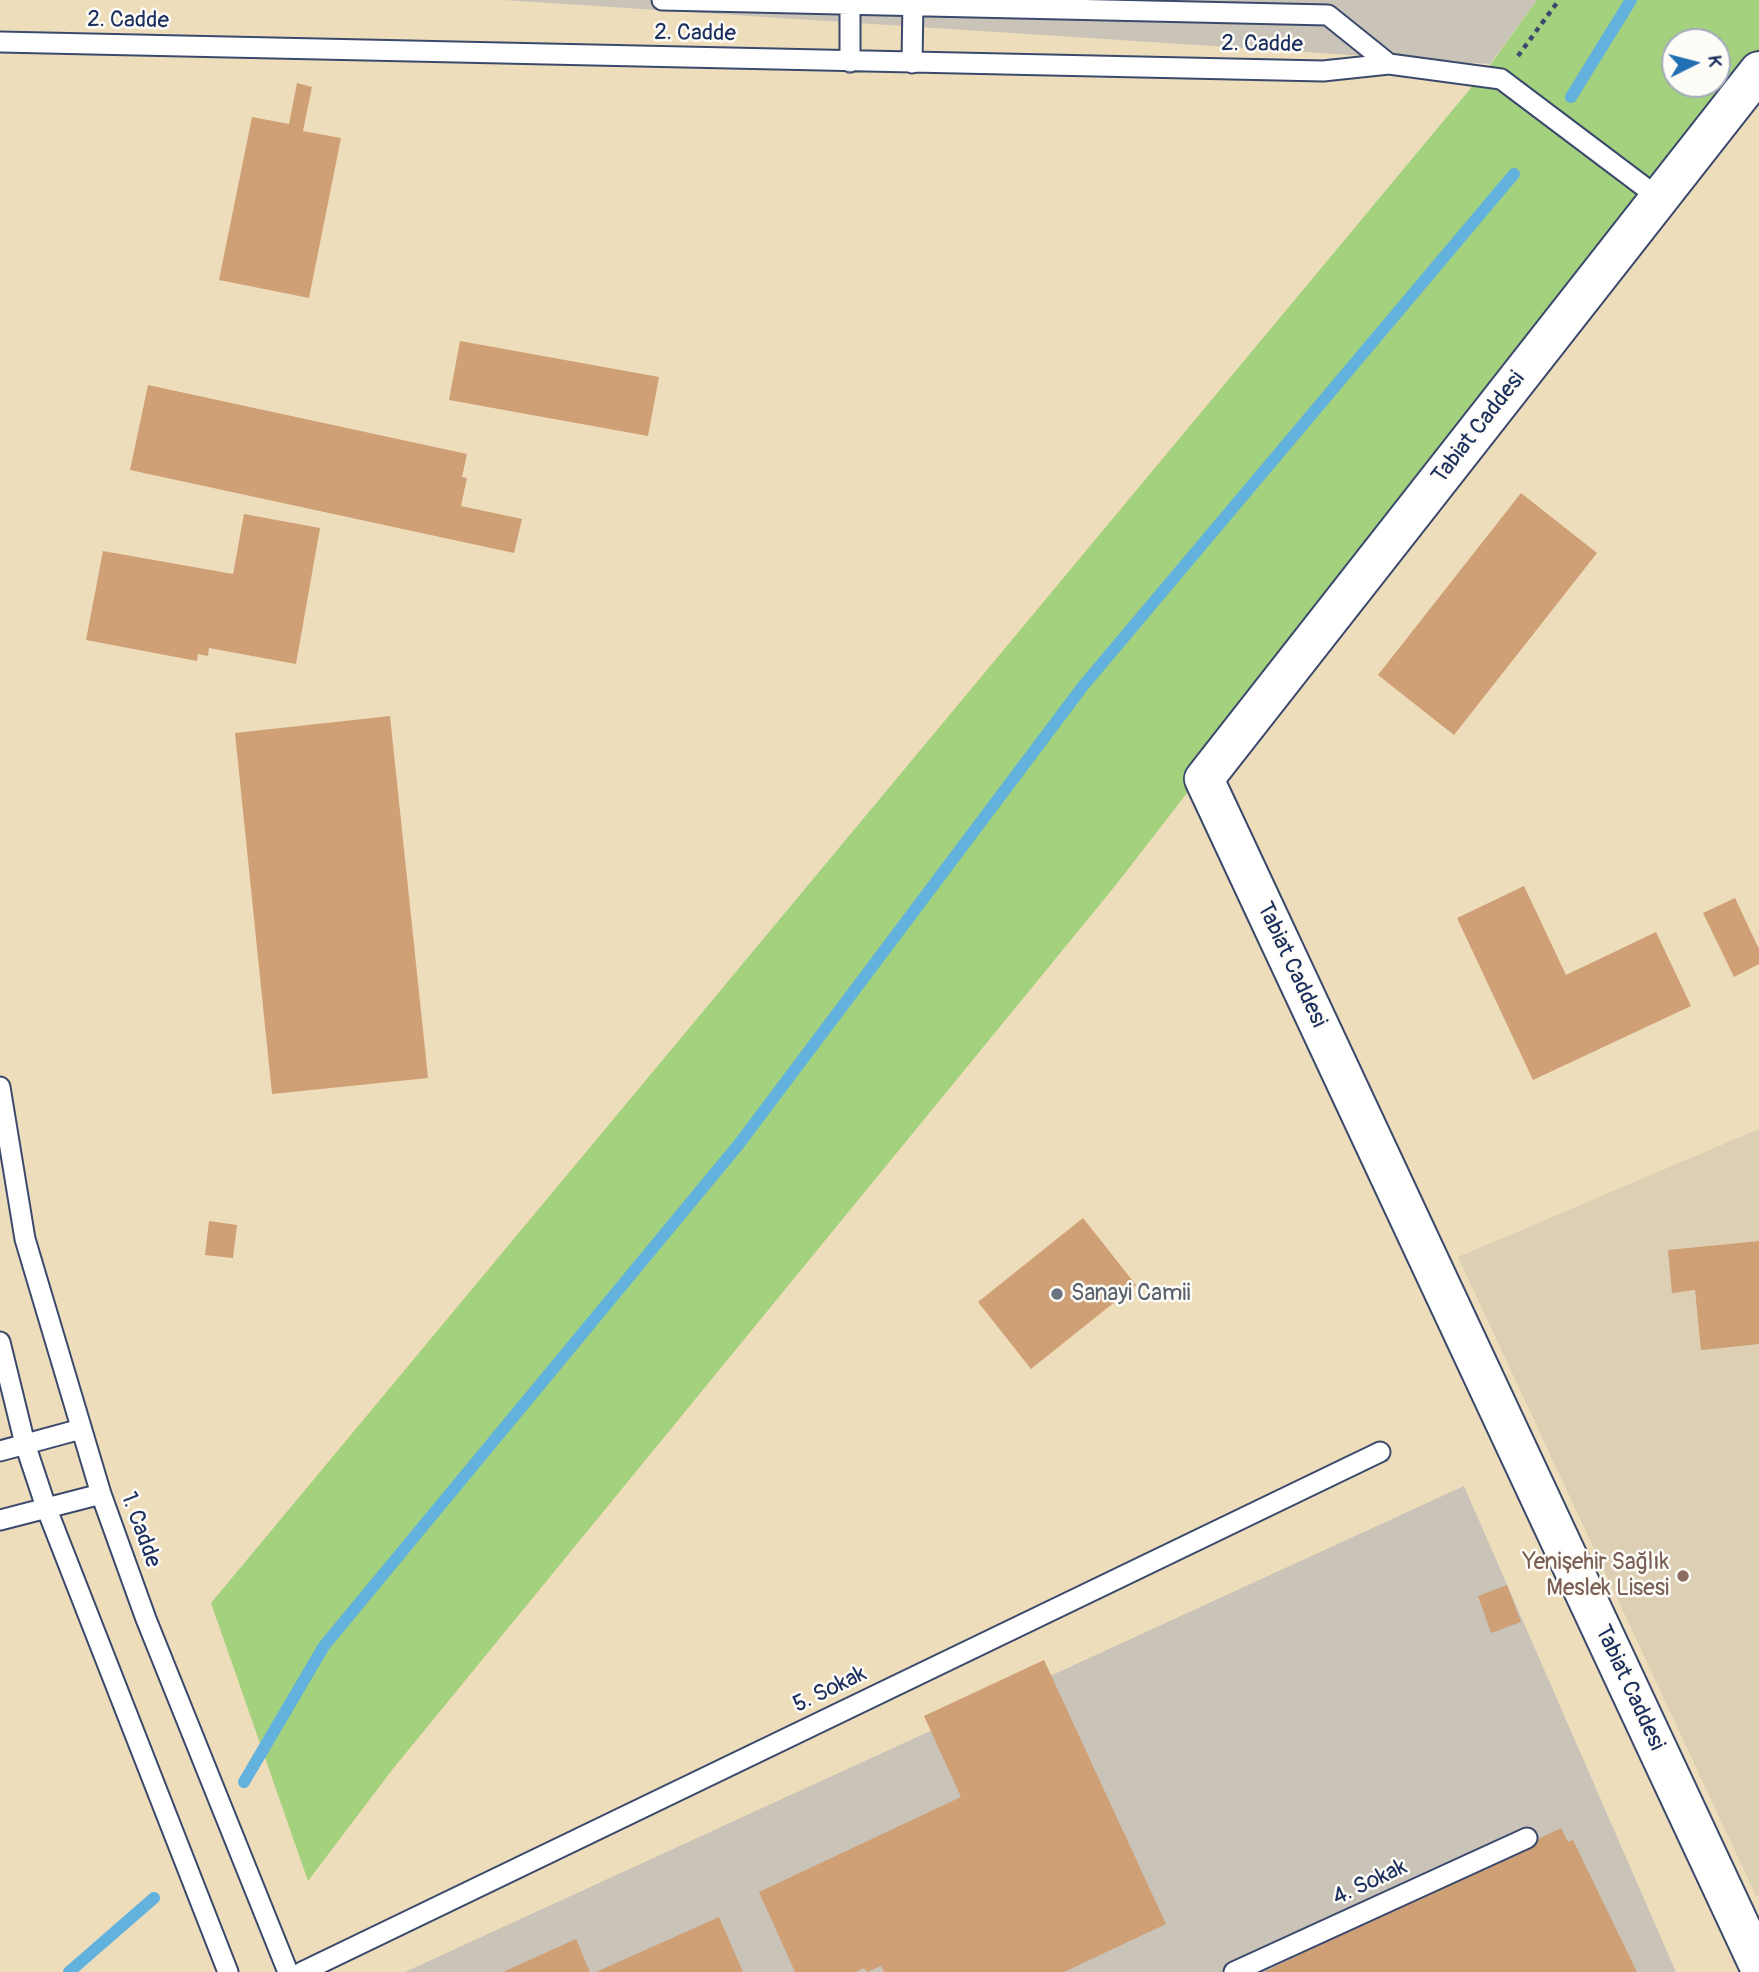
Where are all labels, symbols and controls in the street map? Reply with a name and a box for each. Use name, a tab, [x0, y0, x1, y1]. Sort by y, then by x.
street label: 2. Cadde	[87, 6, 169, 36]
street label: 2. Cadde	[654, 19, 736, 49]
north arrow	[1661, 28, 1731, 98]
street label: 2. Cadde	[1221, 30, 1303, 60]
text: K	[1702, 54, 1727, 68]
street label: Tabiat Caddesi	[1427, 366, 1531, 490]
street label: Tabiat Caddesi	[1250, 898, 1332, 1032]
place label: Sanayi Camii	[1071, 1280, 1191, 1308]
marker: Sanayi Camii	[1049, 1286, 1065, 1302]
street label: 1. Cadde	[114, 1489, 166, 1571]
place label: Yenişehir Sağlık Meslek Lisesi	[1523, 1549, 1669, 1603]
marker: Yenişehir Sağlık Meslek Lisesi	[1675, 1568, 1691, 1584]
street label: Tabiat Caddesi	[1588, 1621, 1670, 1755]
street label: 5. Sokak	[789, 1660, 871, 1720]
street label: 4. Sokak	[1328, 1854, 1412, 1912]

